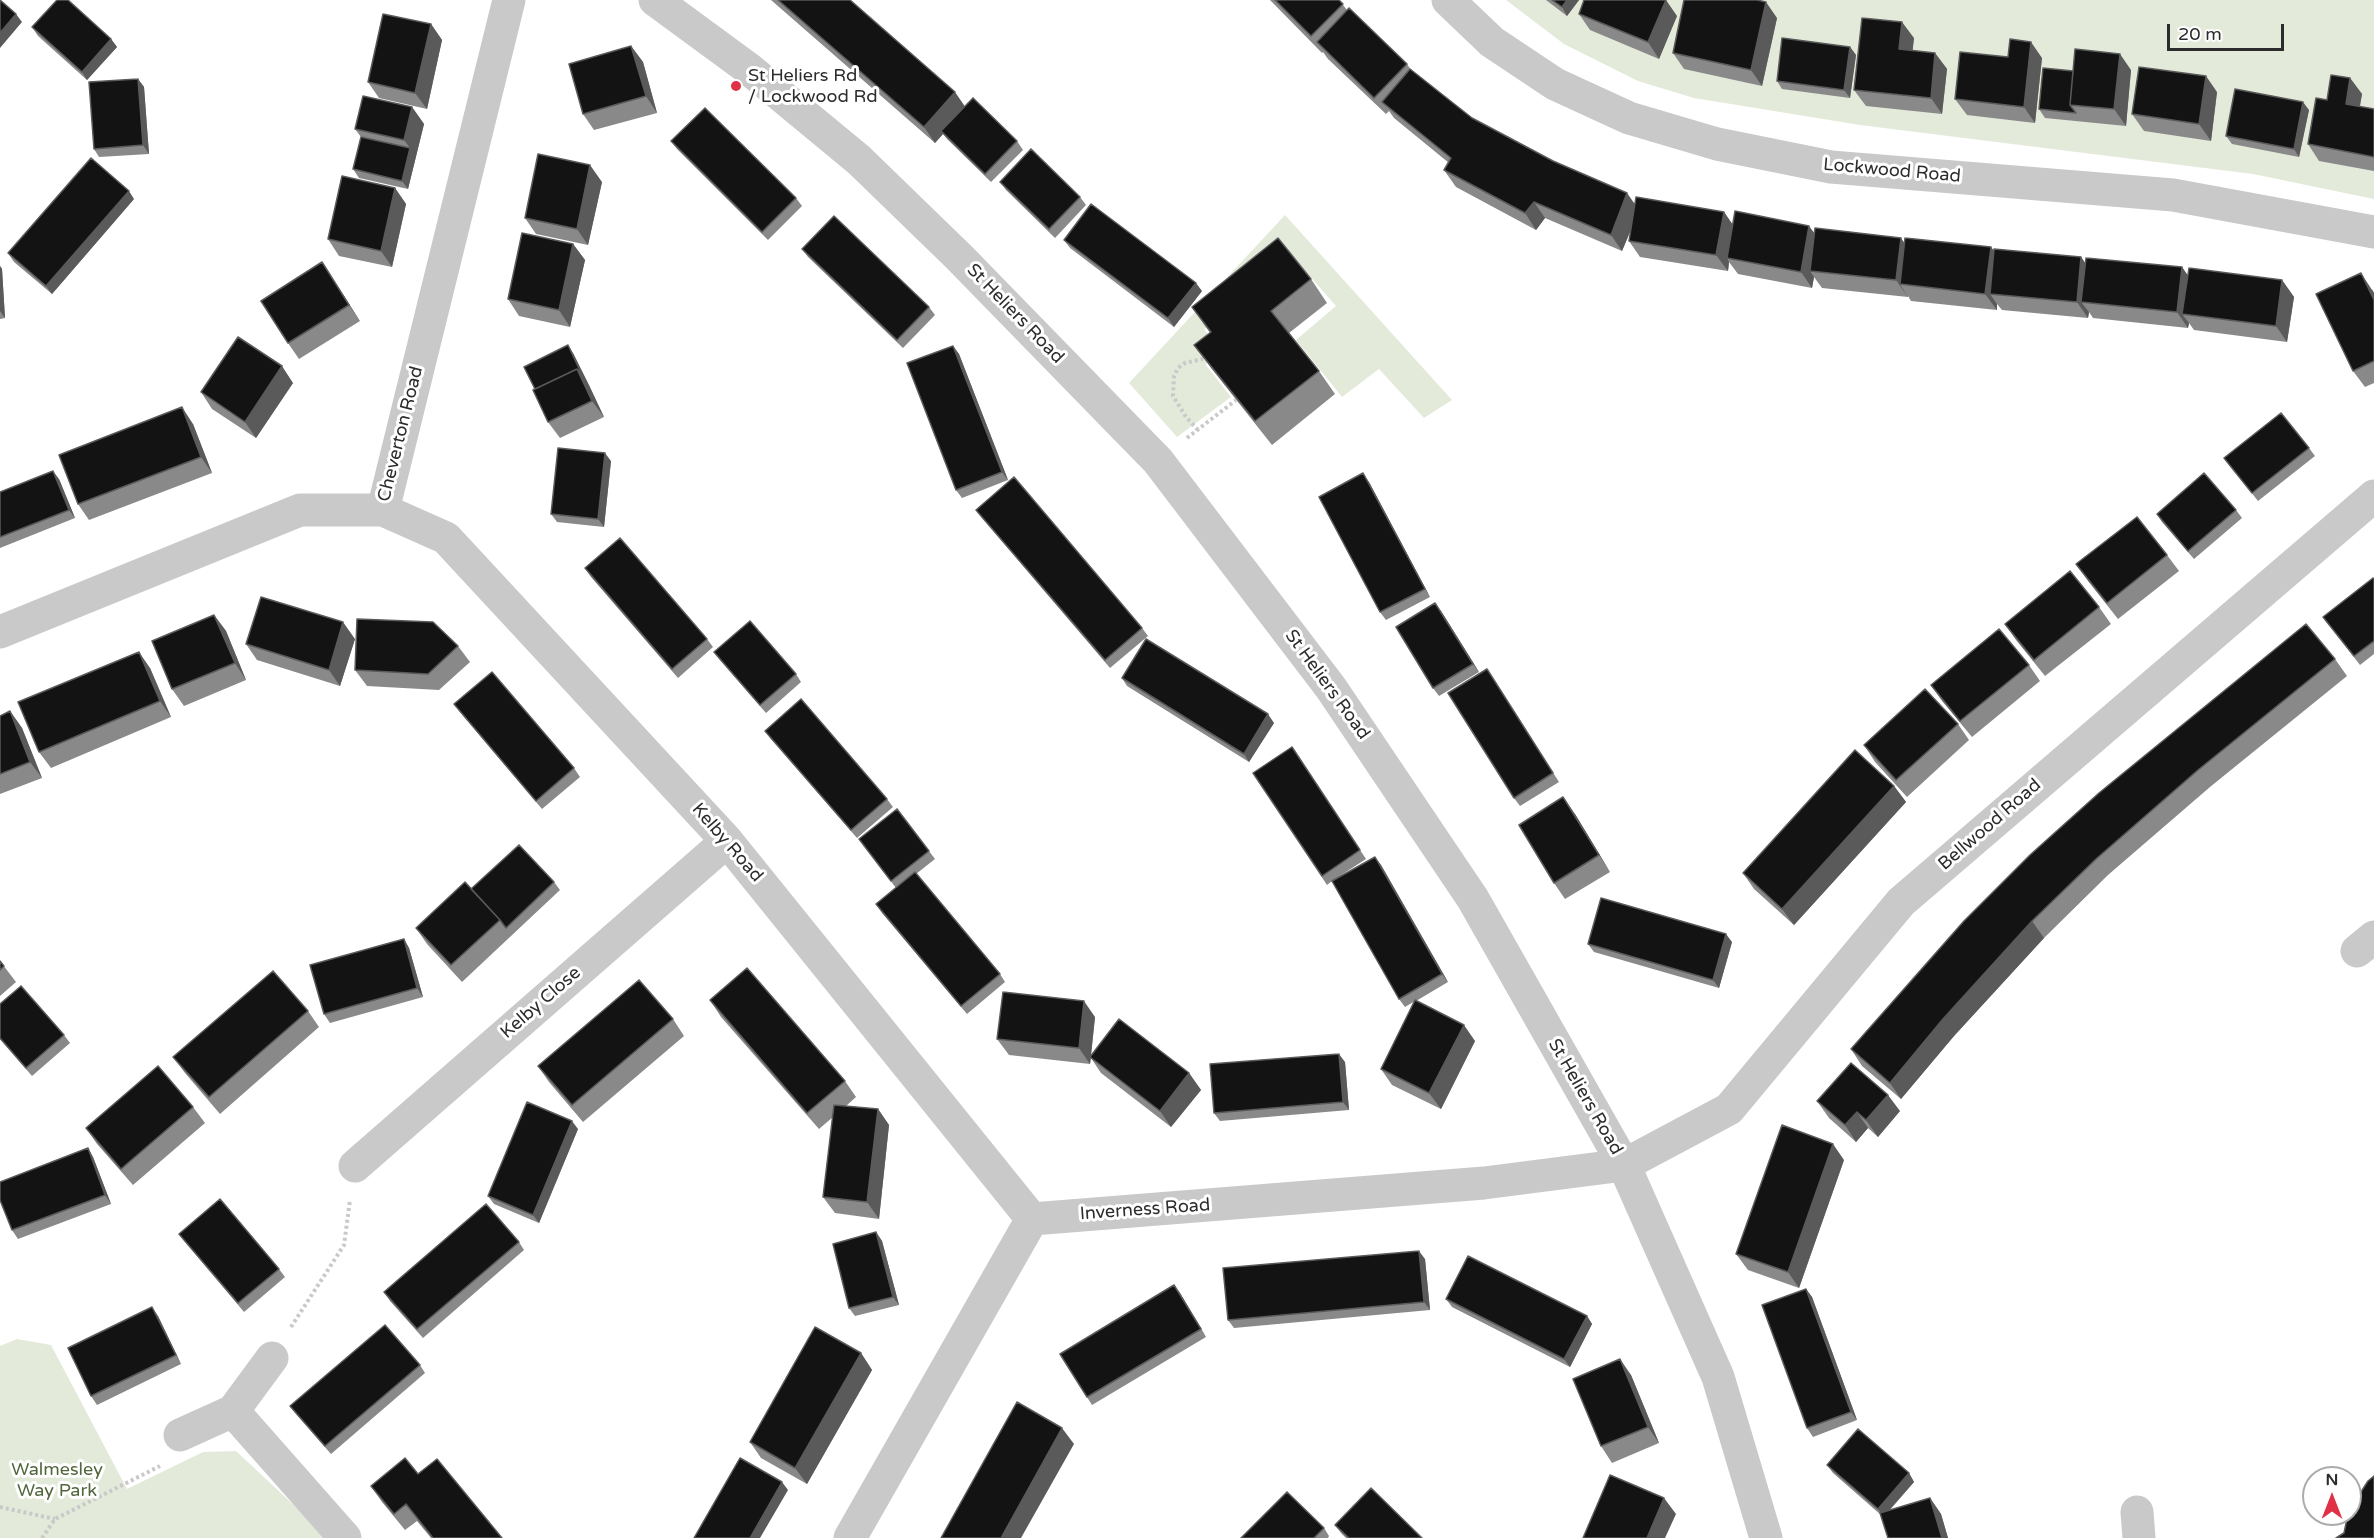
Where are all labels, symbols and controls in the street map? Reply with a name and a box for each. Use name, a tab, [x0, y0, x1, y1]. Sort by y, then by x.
scale bar	[2170, 12, 2287, 50]
text: 20 m	[2178, 23, 2222, 45]
place label: St Heliers Rd / Lockwood Rd	[748, 65, 878, 107]
marker: St Heliers Rd / Lockwood Rd	[729, 79, 743, 93]
street label: Lockwood Road	[1822, 154, 1962, 188]
street label: St Heliers Road	[962, 260, 1068, 368]
street label: Cheverton Road	[374, 364, 428, 504]
street label: St Heliers Road	[1280, 626, 1374, 744]
street label: Bellwood Road	[1934, 775, 2046, 875]
street label: Kelby Road	[687, 799, 767, 887]
street label: Kelby Close	[497, 962, 585, 1044]
street label: St Heliers Road	[1543, 1035, 1627, 1159]
street label: Inverness Road	[1079, 1195, 1211, 1225]
park label: Walmesley Way Park	[11, 1459, 103, 1502]
north arrow	[2302, 1466, 2362, 1526]
text: N	[2326, 1470, 2338, 1490]

